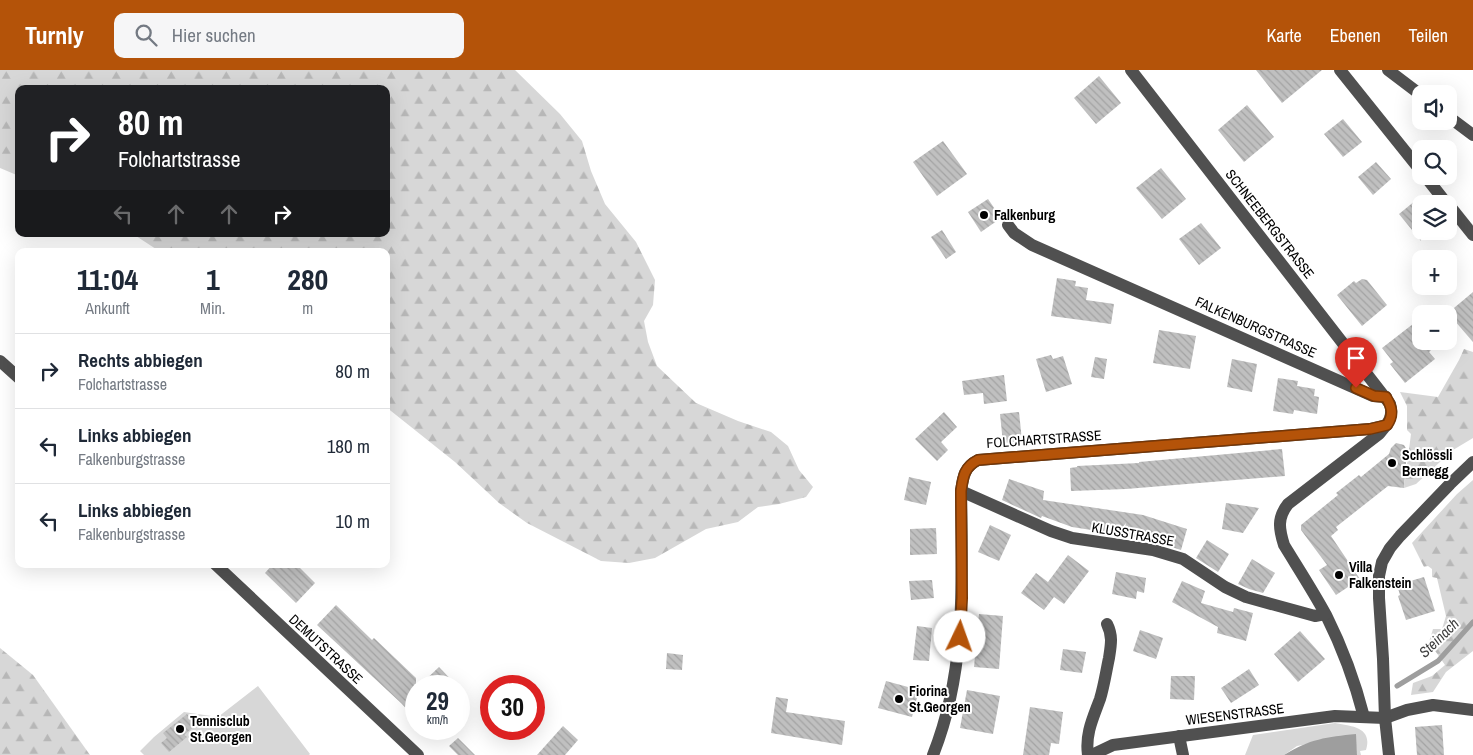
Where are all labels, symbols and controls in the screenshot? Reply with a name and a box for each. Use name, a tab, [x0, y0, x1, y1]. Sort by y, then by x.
search box	[114, 13, 464, 58]
text: Turnly	[25, 19, 84, 51]
icon: search	[132, 21, 160, 49]
text: Hier suchen	[172, 22, 256, 48]
text: Karte	[1266, 23, 1302, 48]
text: Ebenen	[1330, 23, 1381, 48]
text: Teilen	[1409, 23, 1448, 48]
map controls	[1412, 85, 1457, 350]
button: sound	[1412, 85, 1457, 130]
text: 80 m	[118, 99, 183, 146]
icon: right	[35, 105, 100, 170]
button: search	[1412, 140, 1457, 185]
text: Folchartstrasse	[118, 144, 240, 174]
street label: SCHNEEBERGSTRASSE	[1222, 166, 1318, 282]
button: layers	[1412, 195, 1457, 240]
icon: left	[109, 200, 137, 228]
icon: ahead	[162, 200, 190, 228]
icon: ahead	[215, 200, 243, 228]
icon: right	[268, 200, 296, 228]
place label: Falkenburg	[994, 206, 1055, 224]
marker: Falkenburg	[978, 209, 990, 221]
button: +	[1412, 250, 1457, 295]
text: 11:04	[77, 259, 138, 299]
text: 1	[206, 259, 220, 299]
text: 280	[287, 259, 328, 299]
street label: FALKENBURGSTRASSE	[1193, 292, 1319, 362]
text: Ankunft	[85, 297, 130, 319]
text: Min.	[200, 297, 226, 319]
text: m	[302, 297, 313, 319]
button: −	[1412, 305, 1457, 350]
pin	[1335, 337, 1377, 388]
icon: arrive	[1342, 344, 1370, 372]
text: Rechts abbiegen	[78, 347, 203, 373]
icon: right	[35, 357, 63, 385]
text: 80 m	[335, 358, 370, 384]
text: Folchartstrasse	[78, 373, 167, 395]
text: Links abbiegen	[78, 422, 191, 448]
street label: FOLCHARTSTRASSE	[986, 426, 1102, 452]
icon: left	[35, 432, 63, 460]
text: 180 m	[327, 433, 370, 459]
place label: Schlössli Bernegg	[1402, 446, 1452, 480]
text: Falkenburgstrasse	[78, 448, 185, 470]
marker: Schlössli Bernegg	[1386, 457, 1398, 469]
text: Links abbiegen	[78, 497, 191, 523]
icon: left	[35, 507, 63, 535]
text: 10 m	[335, 508, 370, 534]
street label: KLUSSTRASSE	[1090, 518, 1176, 550]
text: Falkenburgstrasse	[78, 523, 185, 545]
place label: Villa Falkenstein	[1349, 558, 1412, 592]
marker: Villa Falkenstein	[1333, 569, 1345, 581]
street label: DEMUTSTRASSE	[285, 610, 367, 688]
position arrow	[933, 610, 985, 662]
water label: Steinach	[1414, 613, 1464, 662]
speed limit sign: 30	[480, 675, 545, 740]
place label: Fiorina St.Georgen	[909, 682, 971, 716]
text: 29	[426, 684, 449, 718]
marker: Fiorina St.Georgen	[893, 693, 905, 705]
street label: WIESENSTRASSE	[1185, 699, 1285, 729]
place label: Tennisclub St.Georgen	[190, 712, 252, 746]
text: km/h	[427, 712, 448, 728]
marker: Tennisclub St.Georgen	[174, 723, 186, 735]

